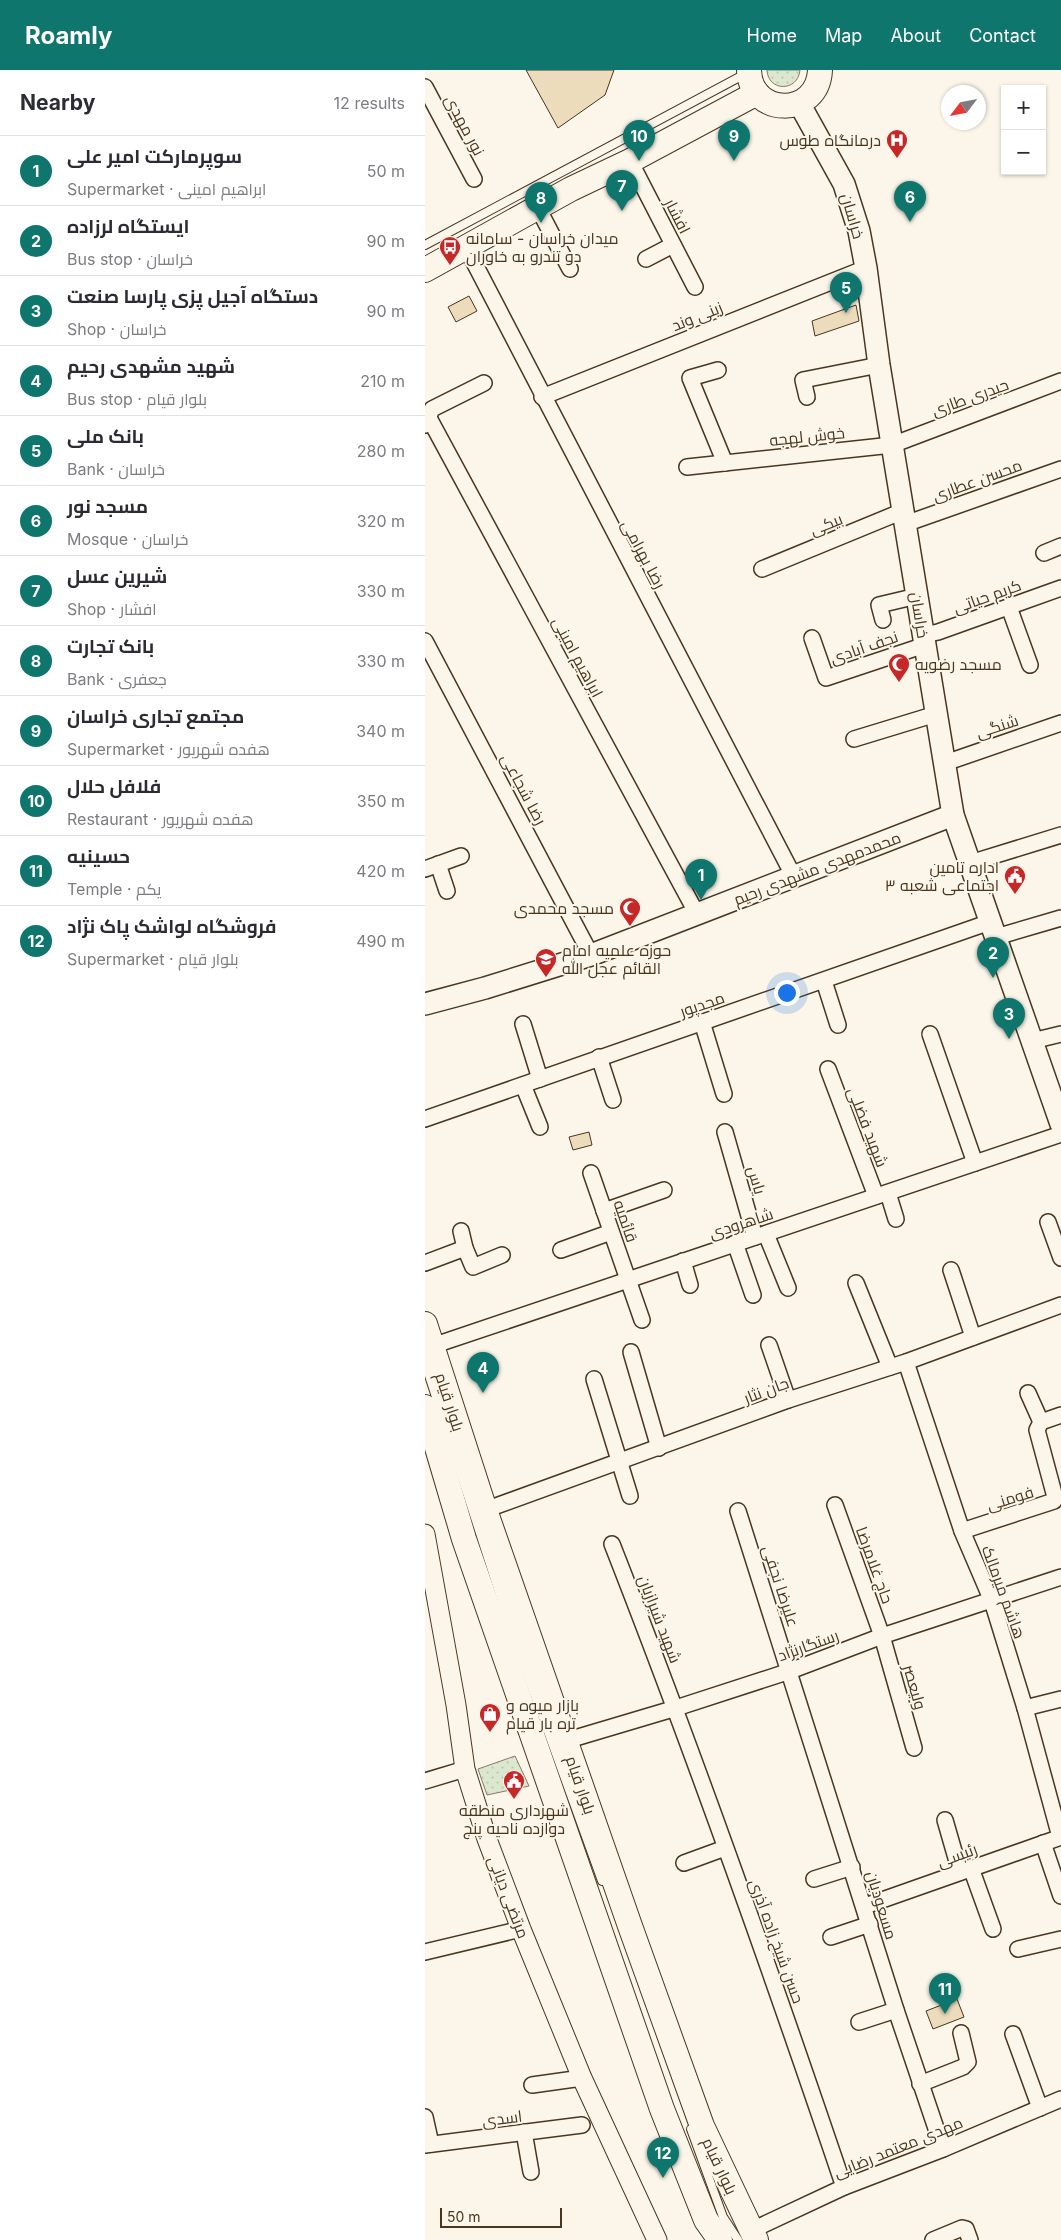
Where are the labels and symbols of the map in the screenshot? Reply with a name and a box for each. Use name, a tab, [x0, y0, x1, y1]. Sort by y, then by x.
north arrow	[941, 85, 986, 130]
street label: نور مهدی	[440, 91, 489, 159]
pin: 10	[623, 120, 655, 161]
pin: 9	[718, 120, 750, 161]
hospital icon: درمانگاه طوس	[885, 128, 909, 159]
place label: درمانگاه طوس	[779, 130, 881, 151]
pin: 7	[606, 170, 638, 211]
pin: 6	[894, 181, 926, 222]
pin: 8	[525, 182, 557, 223]
street label: خراسان	[836, 191, 869, 241]
street label: افشار	[660, 194, 695, 237]
place label: میدان خراسان - سامانه دو تندرو به خاوران	[466, 228, 618, 267]
bus stop icon: میدان خراسان - سامانه دو تندرو به خاوران	[438, 235, 462, 266]
pin: 5	[830, 272, 862, 313]
street label: زینی وند	[669, 297, 726, 336]
street label: حیدری طاری	[929, 374, 1012, 421]
street label: خوش لهجه	[768, 422, 846, 451]
street label: محسن عطاری	[930, 455, 1025, 506]
street label: بیکی	[807, 508, 846, 541]
street label: رضا بهرامی	[617, 516, 670, 592]
street label: کریم حیاتی	[950, 574, 1024, 619]
street label: خراسان	[905, 590, 934, 640]
street label: ابراهیم امینی	[547, 613, 608, 702]
street label: نجف آبادی	[827, 626, 901, 669]
mosque icon: مسجد رضویه	[887, 652, 911, 683]
place label: مسجد رضویه	[915, 654, 1002, 674]
street label: شنگی	[973, 710, 1021, 743]
street label: رضا شجاعی	[496, 750, 551, 828]
street label: محمدمهدی مشهدی رحیم	[730, 827, 904, 911]
place label: اداره تامین اجتماعی شعبه ۳	[885, 857, 999, 896]
pin: 1	[685, 859, 717, 900]
public building icon: اداره تامین اجتماعی شعبه ۳	[1003, 864, 1027, 895]
mosque icon: مسجد محمدی	[618, 896, 642, 927]
place label: مسجد محمدی	[514, 898, 614, 919]
pin: 2	[977, 937, 1009, 978]
place label: حوزه علمیه امام القائم عجل الله	[562, 940, 671, 980]
school or university icon: حوزه علمیه امام القائم عجل الله	[534, 947, 558, 978]
your location	[774, 980, 800, 1006]
street label: مجدپور	[676, 987, 728, 1023]
pin: 3	[993, 998, 1025, 1039]
street label: شهید فضلی	[843, 1084, 892, 1170]
street label: یاس	[743, 1164, 771, 1197]
street label: قائمیه	[609, 1197, 643, 1245]
street label: شاهرودی	[706, 1203, 776, 1244]
pin: 4	[467, 1352, 499, 1393]
street label: بلوار قیام	[429, 1370, 469, 1435]
street label: جان نثار	[740, 1372, 792, 1409]
street label: فومنی	[984, 1481, 1036, 1516]
street label: حاج غلامرضا	[850, 1524, 898, 1607]
street label: علیرضا نجفی	[757, 1543, 804, 1630]
street label: هاشم میرمالک	[976, 1543, 1030, 1642]
street label: شهید شیرازیان	[633, 1572, 686, 1666]
street label: رستگارنژاد	[775, 1625, 841, 1665]
street label: ولیعصر	[899, 1661, 931, 1712]
place label: بازار میوه و تره بار قیام	[506, 1695, 579, 1735]
shop icon: بازار میوه و تره بار قیام	[478, 1702, 502, 1733]
street label: بلوار قیام	[560, 1753, 600, 1818]
public building icon: شهرداری منطقه دوازده ناحیه پنج	[502, 1769, 526, 1800]
place label: شهرداری منطقه دوازده ناحیه پنج	[459, 1800, 569, 1840]
street label: رئیسی	[934, 1839, 980, 1872]
street label: مرتضی دیانی	[483, 1853, 534, 1941]
street label: مسعودیان	[861, 1868, 902, 1942]
street label: حسن شیخ زاده آذری	[743, 1876, 809, 2007]
pin: 11	[929, 1973, 961, 2014]
street label: اسدی	[481, 2106, 523, 2131]
street label: مهدی معتمد رضایی	[830, 2112, 966, 2183]
street label: بلوار قیام	[696, 2134, 742, 2199]
pin: 12	[647, 2137, 679, 2178]
scale bar	[440, 2205, 563, 2228]

